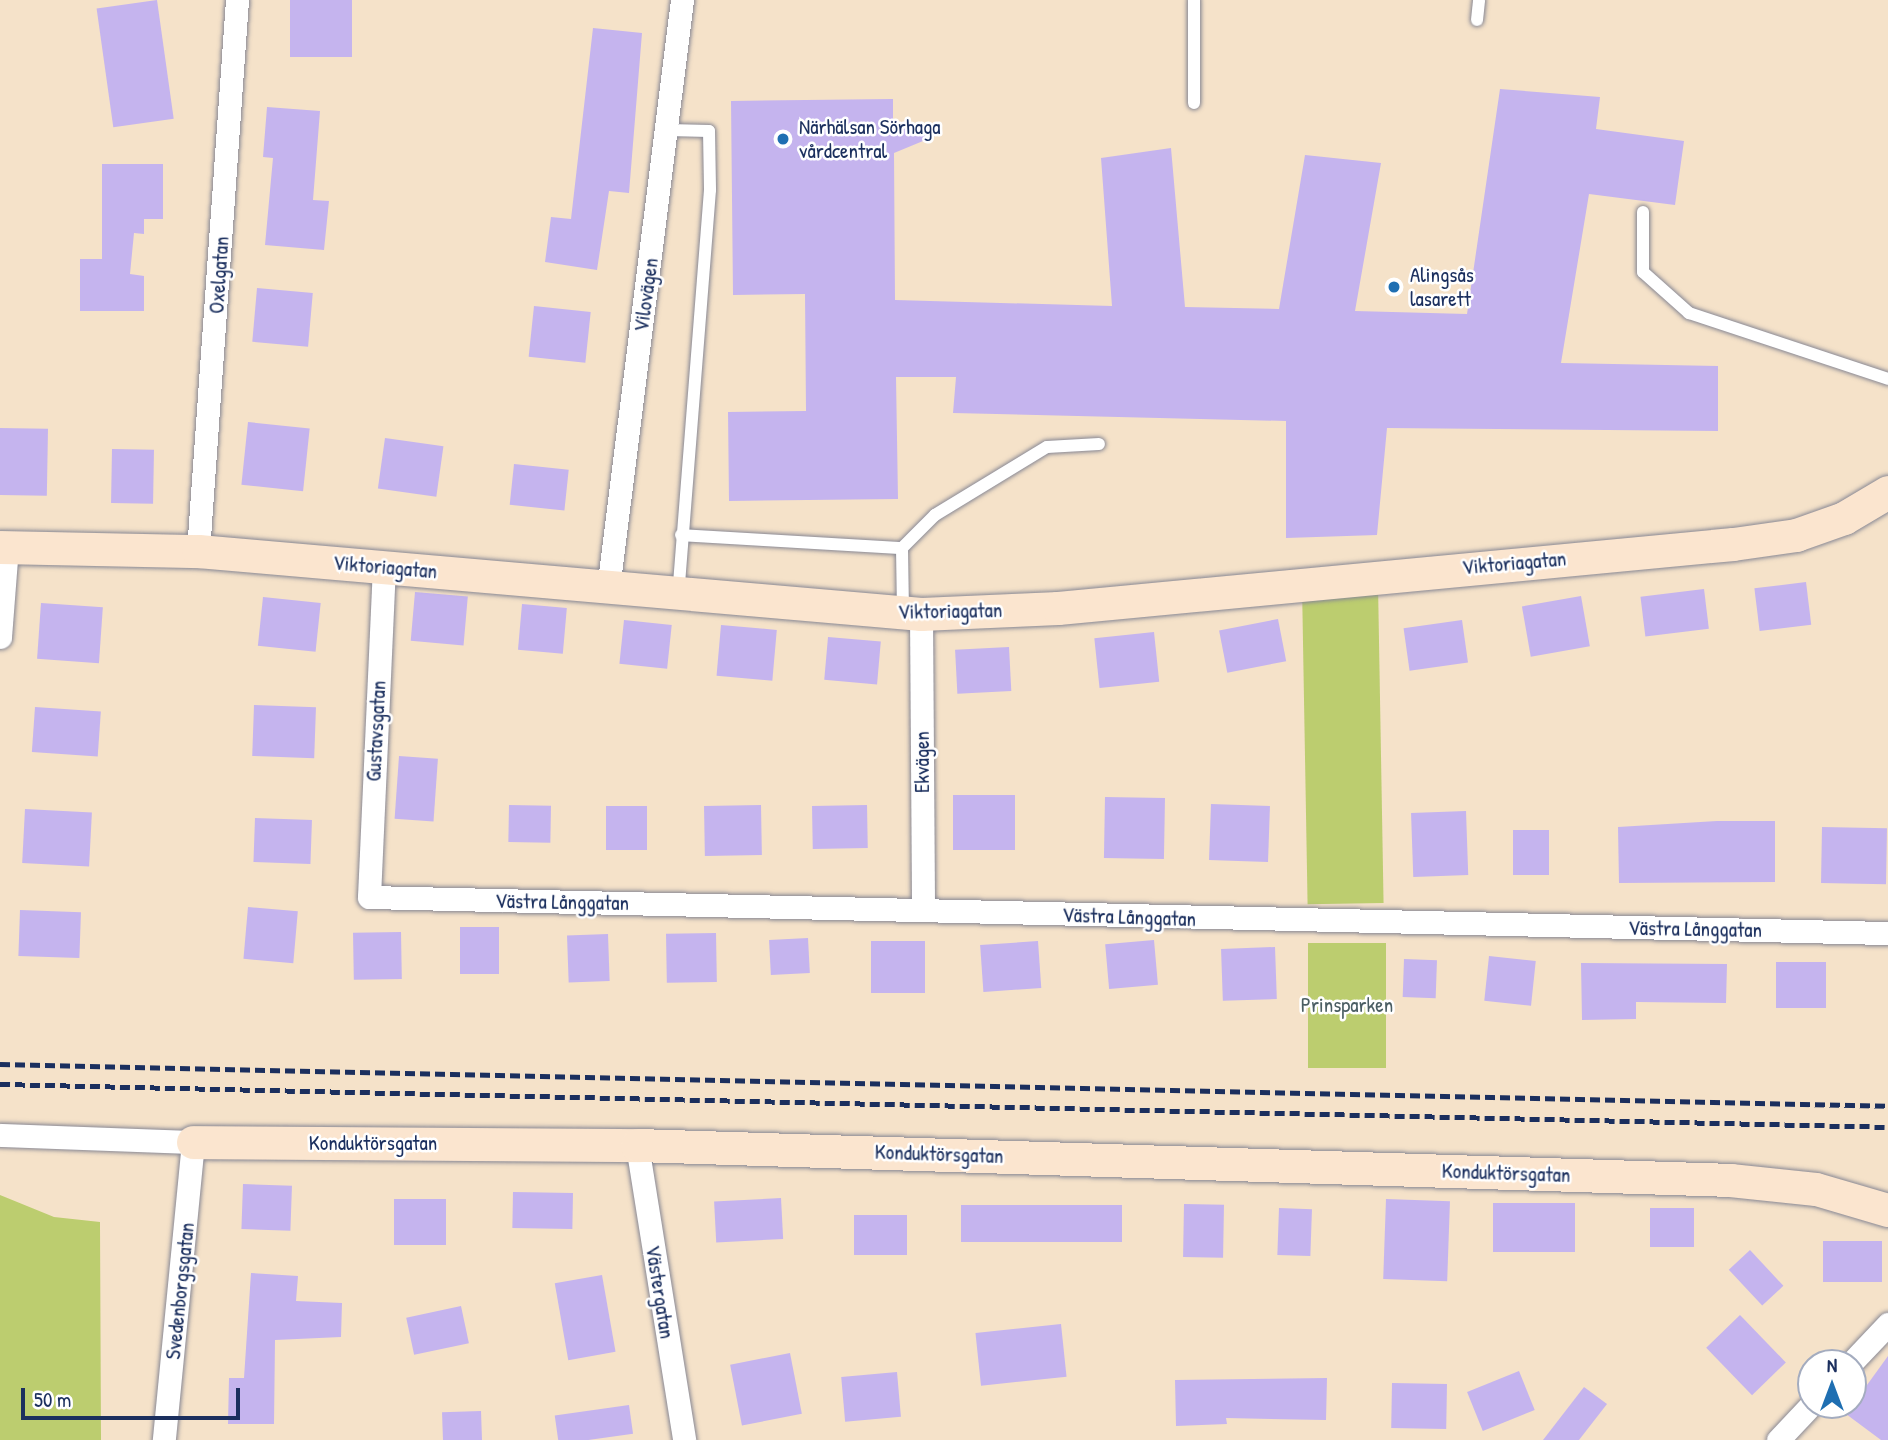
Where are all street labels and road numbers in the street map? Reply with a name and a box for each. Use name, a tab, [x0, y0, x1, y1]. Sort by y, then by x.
street label: Oxelgatan	[204, 235, 234, 315]
street label: Vilovägen	[628, 256, 664, 334]
street label: Viktoriagatan	[1461, 546, 1567, 580]
street label: Viktoriagatan	[332, 550, 438, 584]
street label: Viktoriagatan	[898, 597, 1002, 625]
street label: Gustavsgatan	[361, 680, 391, 782]
street label: Ekvägen	[909, 731, 935, 793]
street label: Västra Långgatan	[495, 888, 629, 916]
street label: Västra Långgatan	[1062, 902, 1196, 932]
street label: Västra Långgatan	[1628, 915, 1762, 943]
street label: Konduktörsgatan	[309, 1130, 437, 1156]
street label: Konduktörsgatan	[874, 1139, 1004, 1169]
street label: Konduktörsgatan	[1441, 1158, 1571, 1188]
street label: Svedenborgsgatan	[160, 1221, 200, 1361]
street label: Västergatan	[640, 1243, 680, 1341]

